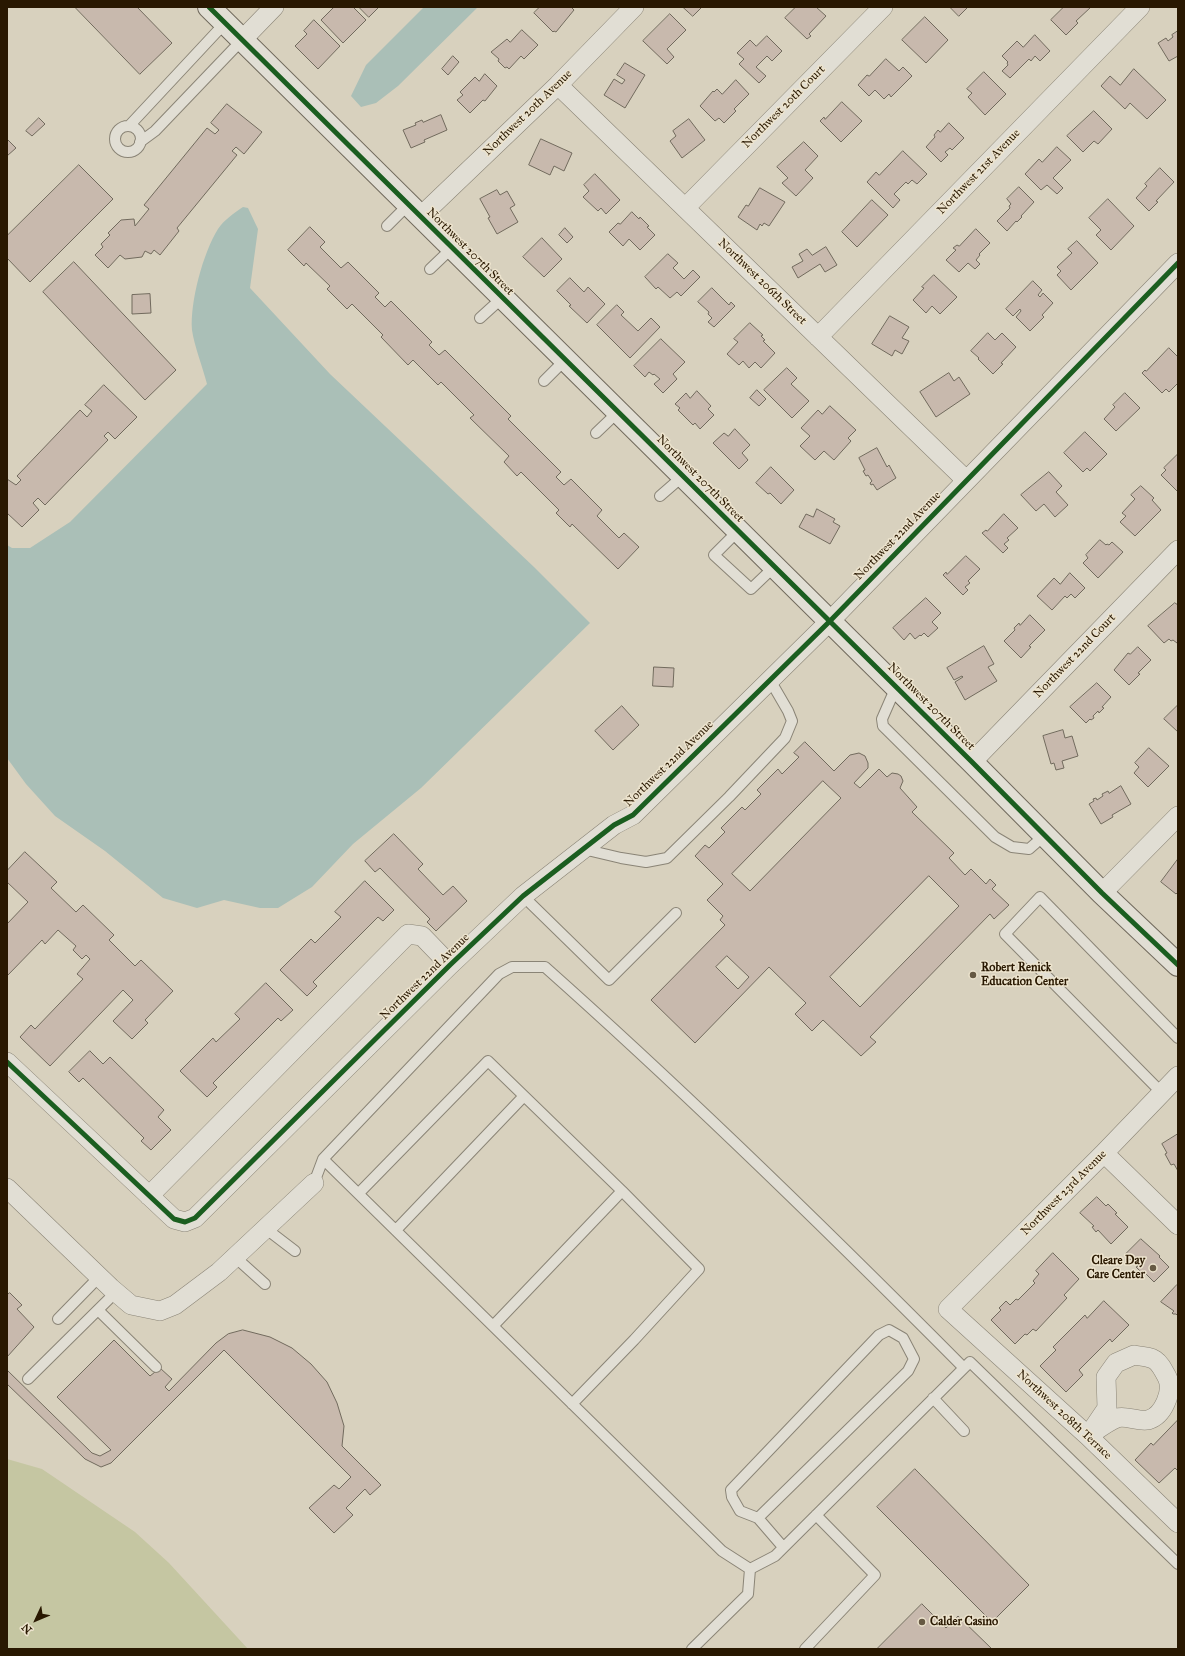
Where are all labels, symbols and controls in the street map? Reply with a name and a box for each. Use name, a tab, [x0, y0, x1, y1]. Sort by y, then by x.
street label: Northwest 20th Court	[740, 63, 828, 151]
street label: Northwest 20th Avenue	[481, 67, 575, 159]
street label: Northwest 21st Avenue	[934, 126, 1024, 218]
street label: Northwest 207th Street	[423, 205, 517, 299]
street label: Northwest 206th Street	[715, 236, 809, 328]
street label: Northwest 207th Street	[653, 432, 747, 526]
street label: Northwest 22nd Avenue	[852, 488, 944, 584]
street label: Northwest 22nd Court	[1031, 611, 1119, 701]
street label: Northwest 207th Street	[884, 660, 978, 754]
street label: Northwest 22nd Avenue	[621, 718, 717, 810]
street label: Northwest 22nd Avenue	[377, 931, 473, 1023]
place label: Robert Renick Education Center	[981, 961, 1068, 989]
marker: Robert Renick Education Center	[968, 970, 978, 980]
street label: Northwest 23rd Avenue	[1018, 1147, 1110, 1239]
place label: Cleare Day Care Center	[1086, 1254, 1145, 1282]
marker: Cleare Day Care Center	[1148, 1263, 1158, 1273]
street label: Northwest 208th Terrace	[1014, 1367, 1114, 1463]
north arrow	[16, 1600, 56, 1640]
place label: Calder Casino	[930, 1615, 998, 1629]
marker: Calder Casino	[917, 1617, 927, 1627]
text: N	[19, 1621, 35, 1637]

